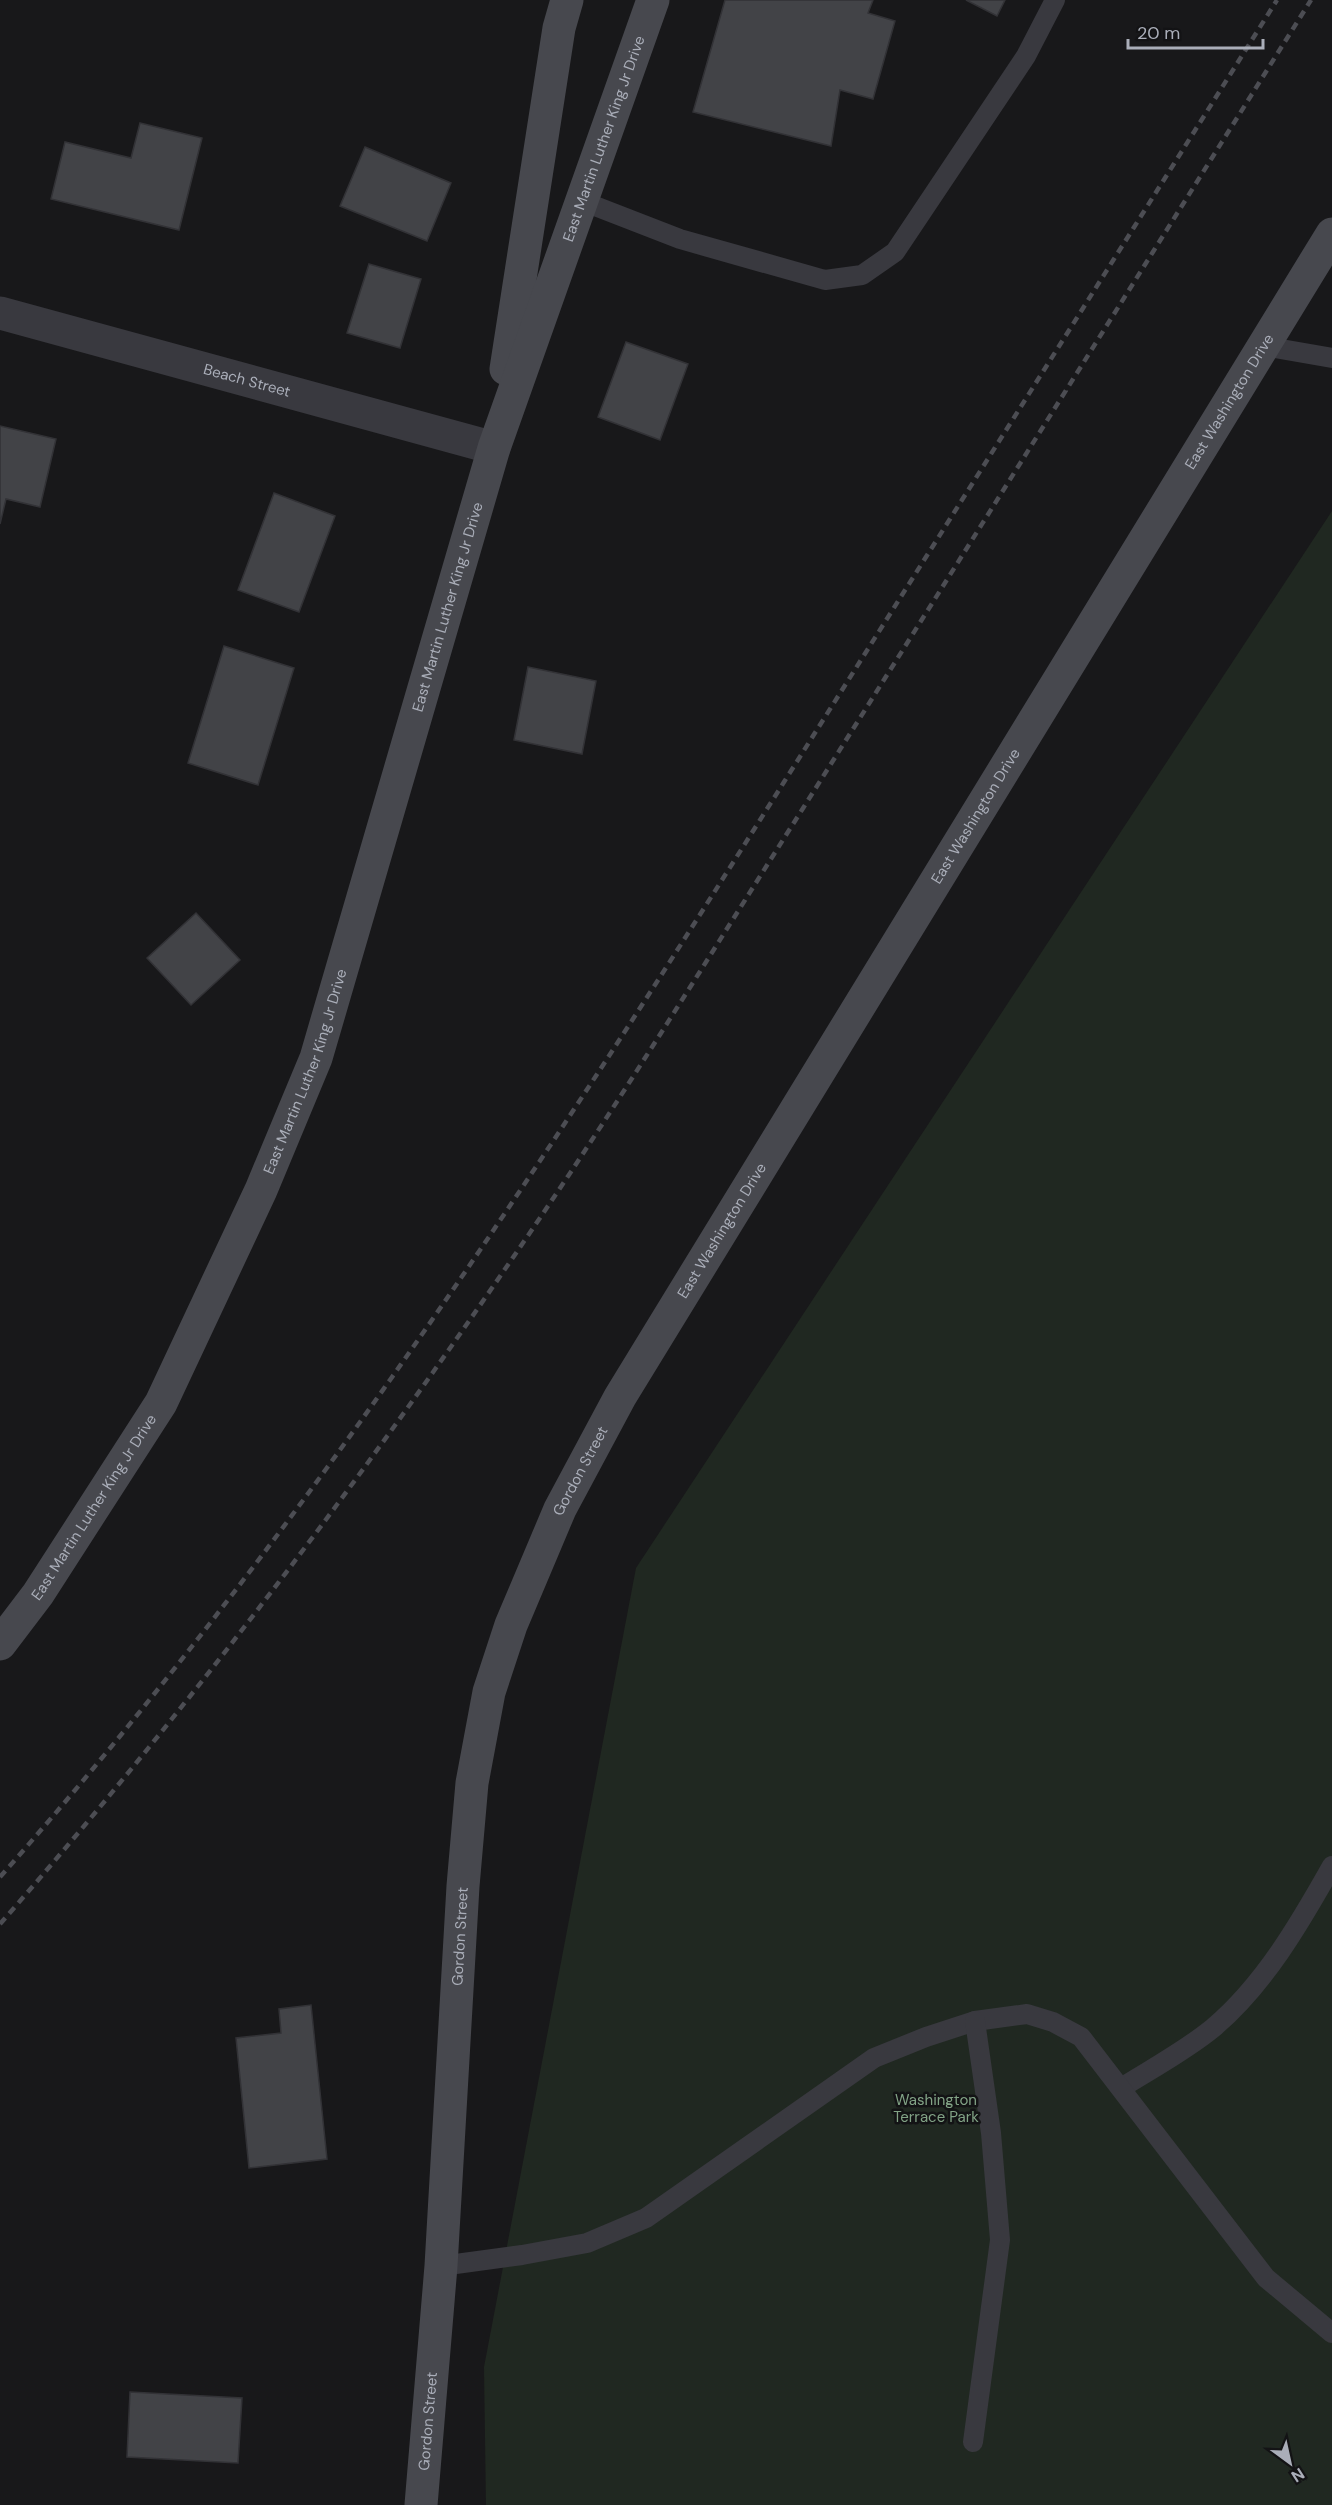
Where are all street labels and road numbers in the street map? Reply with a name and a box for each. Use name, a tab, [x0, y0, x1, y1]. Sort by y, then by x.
street label: East Martin Luther King Jr Drive	[558, 33, 650, 244]
street label: East Washington Drive	[1180, 330, 1278, 473]
street label: Beach Street	[201, 359, 293, 402]
street label: East Martin Luther King Jr Drive	[408, 500, 488, 714]
street label: East Washington Drive	[927, 745, 1025, 888]
street label: East Martin Luther King Jr Drive	[259, 966, 351, 1177]
street label: East Washington Drive	[673, 1159, 771, 1302]
street label: East Martin Luther King Jr Drive	[27, 1410, 161, 1604]
street label: Gordon Street	[548, 1423, 613, 1519]
street label: Gordon Street	[447, 1886, 473, 1986]
street label: Gordon Street	[414, 2371, 442, 2471]

